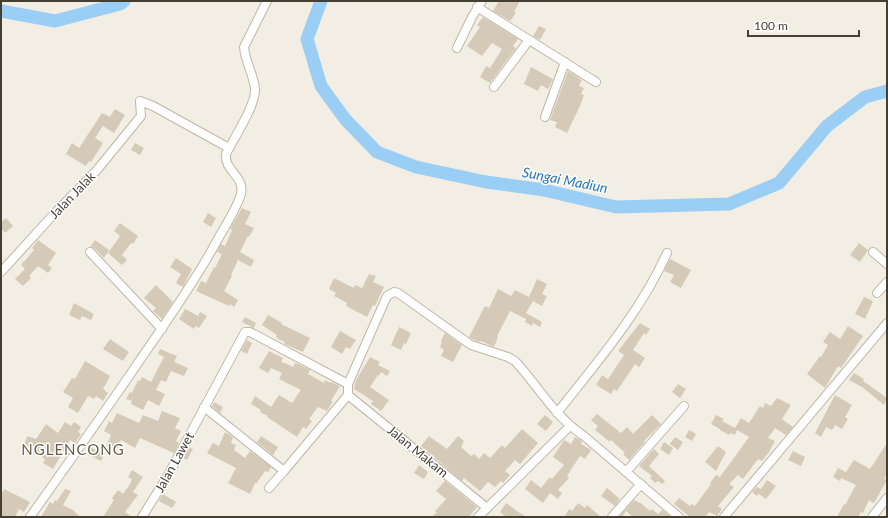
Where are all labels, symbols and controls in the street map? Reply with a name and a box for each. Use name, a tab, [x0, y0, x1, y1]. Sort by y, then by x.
scale bar	[748, 12, 859, 38]
text: 100 m	[754, 18, 788, 33]
water label: Sungai Madiun	[521, 163, 609, 196]
street label: Jalan Jalak	[46, 168, 99, 222]
street label: Jalan Makam	[384, 422, 452, 480]
street label: Jalan Lawet	[151, 429, 197, 495]
district label: NGLENCONG	[21, 440, 125, 458]

